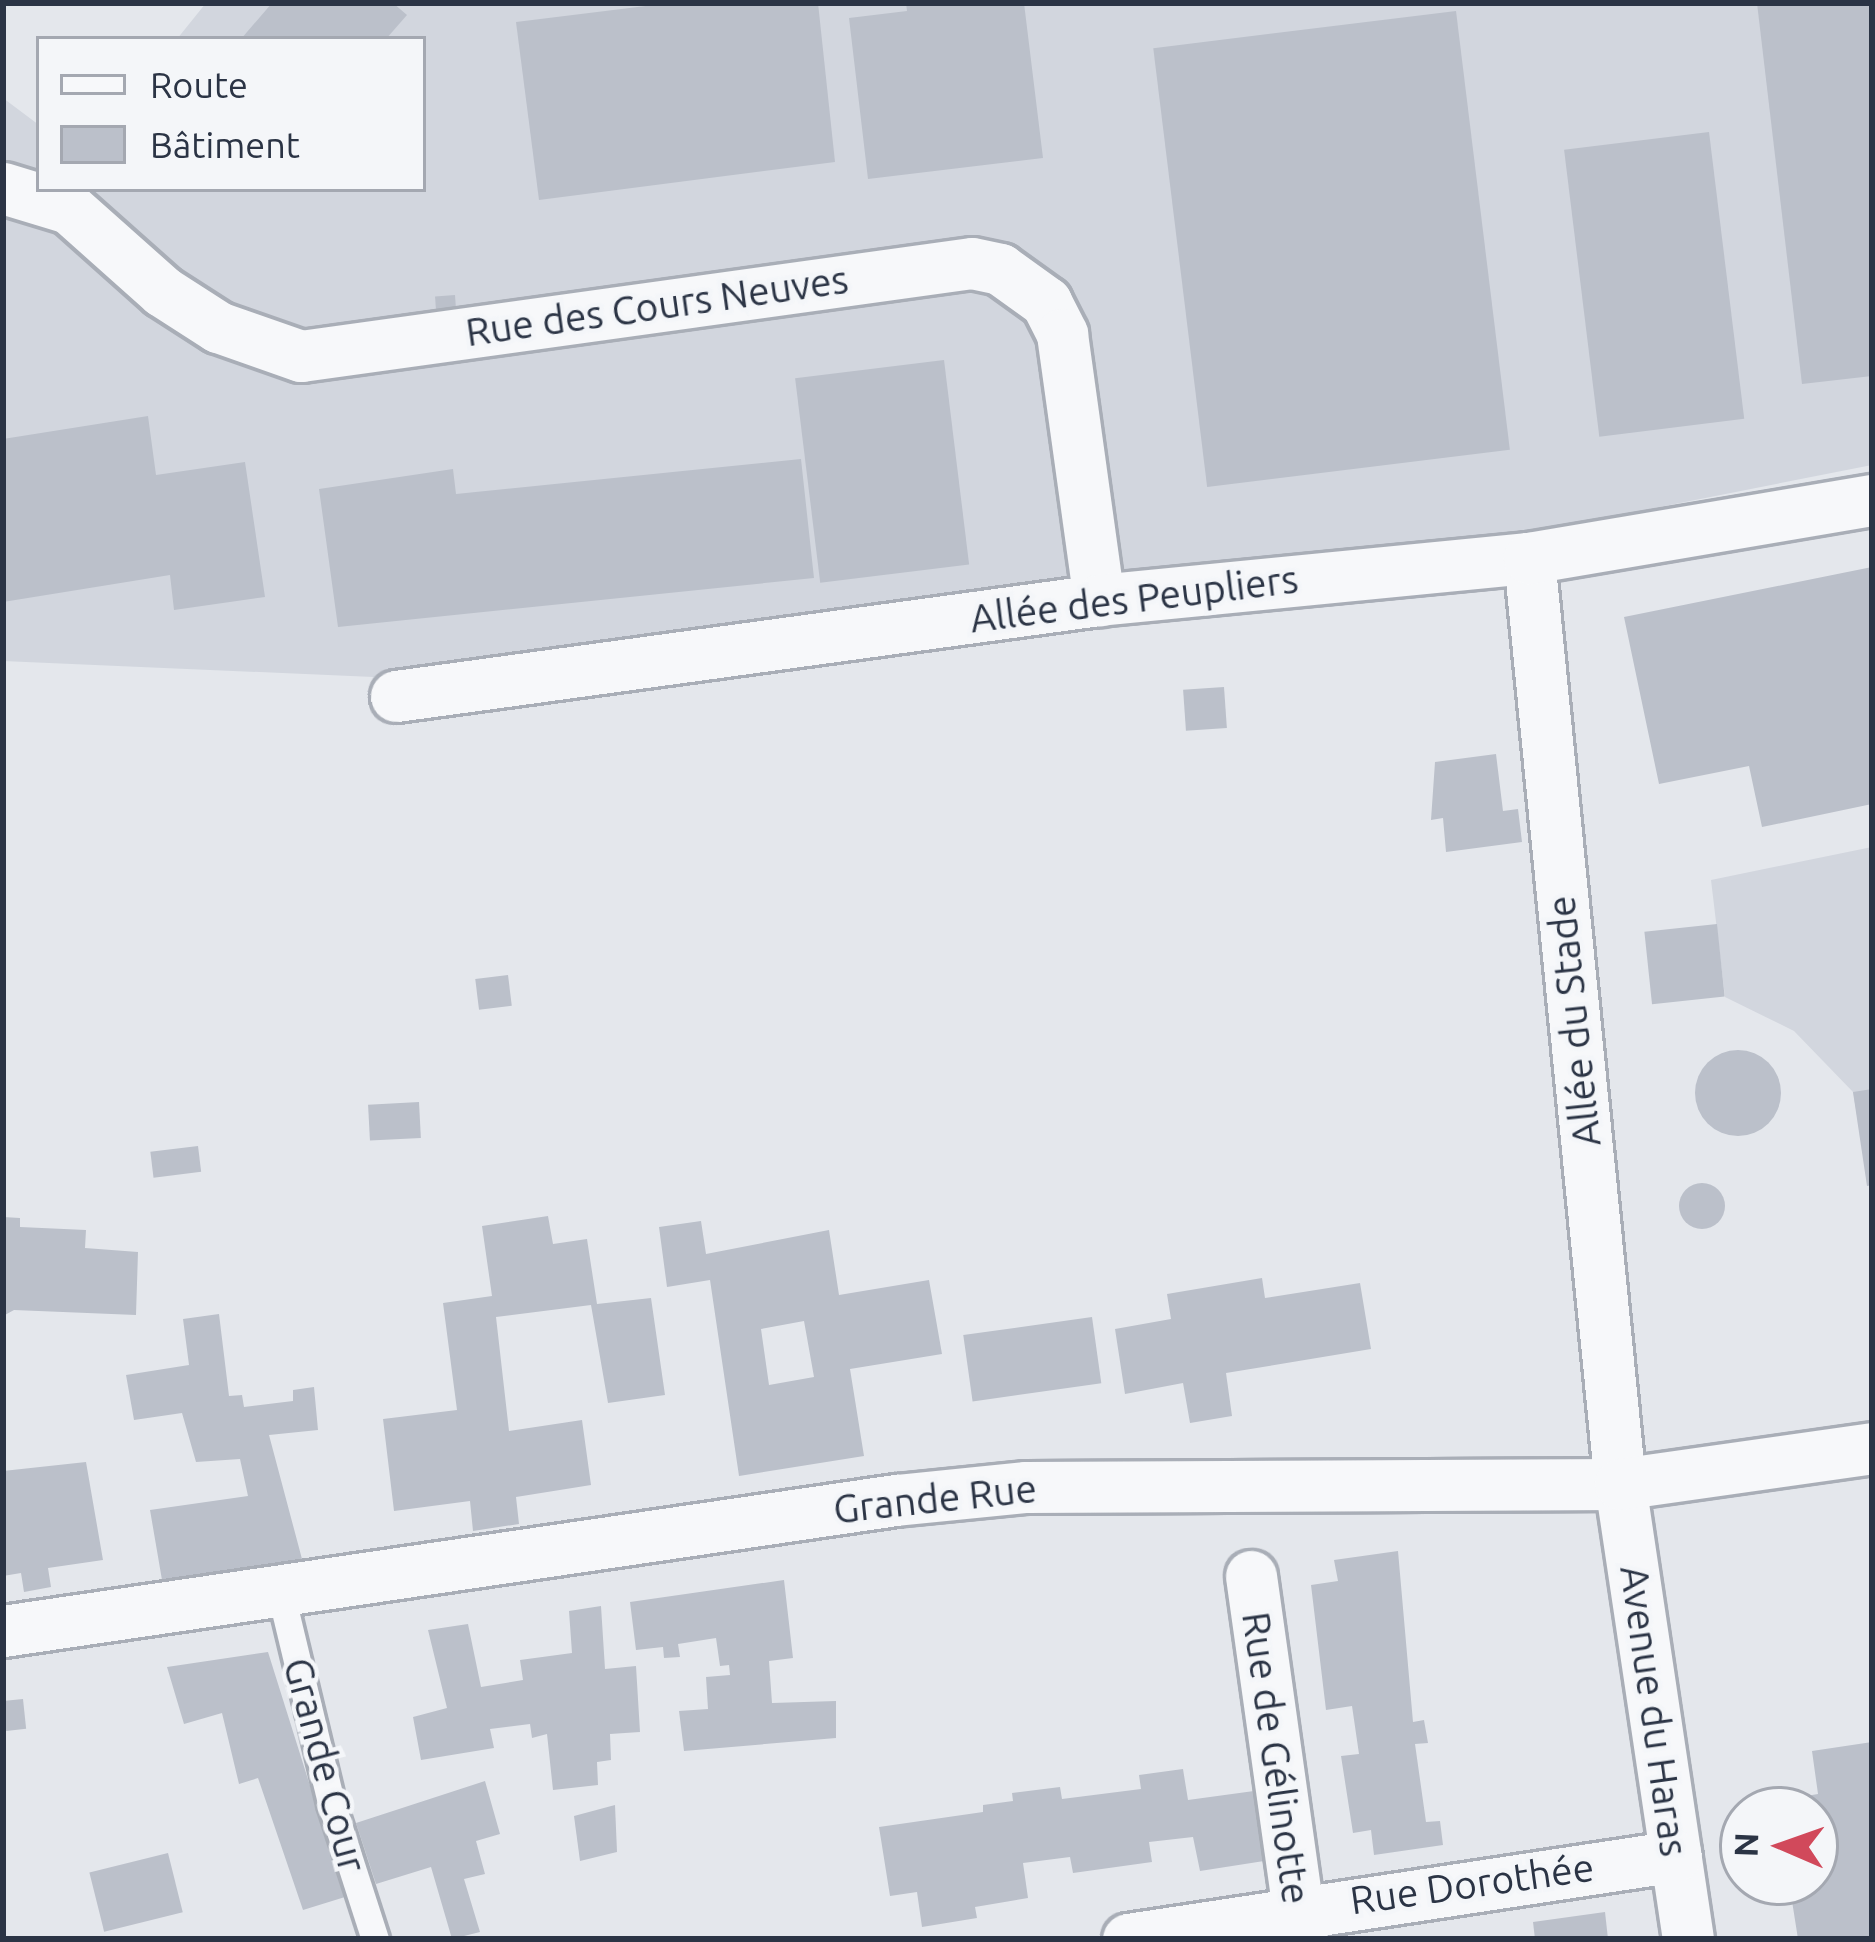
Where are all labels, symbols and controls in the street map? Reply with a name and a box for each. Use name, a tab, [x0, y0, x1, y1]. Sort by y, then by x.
legend	[36, 36, 426, 192]
text: Route	[150, 64, 248, 105]
text: Bâtiment	[150, 124, 300, 165]
street label: Rue des Cours Neuves	[463, 256, 851, 356]
street label: Allée des Peupliers	[967, 556, 1301, 642]
street label: Allée du Stade	[1538, 893, 1610, 1149]
street label: Grande Rue	[831, 1465, 1039, 1533]
street label: Avenue du Haras	[1610, 1563, 1698, 1859]
street label: Rue de Gélinotte	[1232, 1609, 1320, 1907]
street label: Grande Cour	[274, 1653, 376, 1877]
north arrow	[1719, 1786, 1839, 1906]
text: N	[1727, 1832, 1764, 1858]
street label: Rue Dorothée	[1347, 1844, 1597, 1924]

